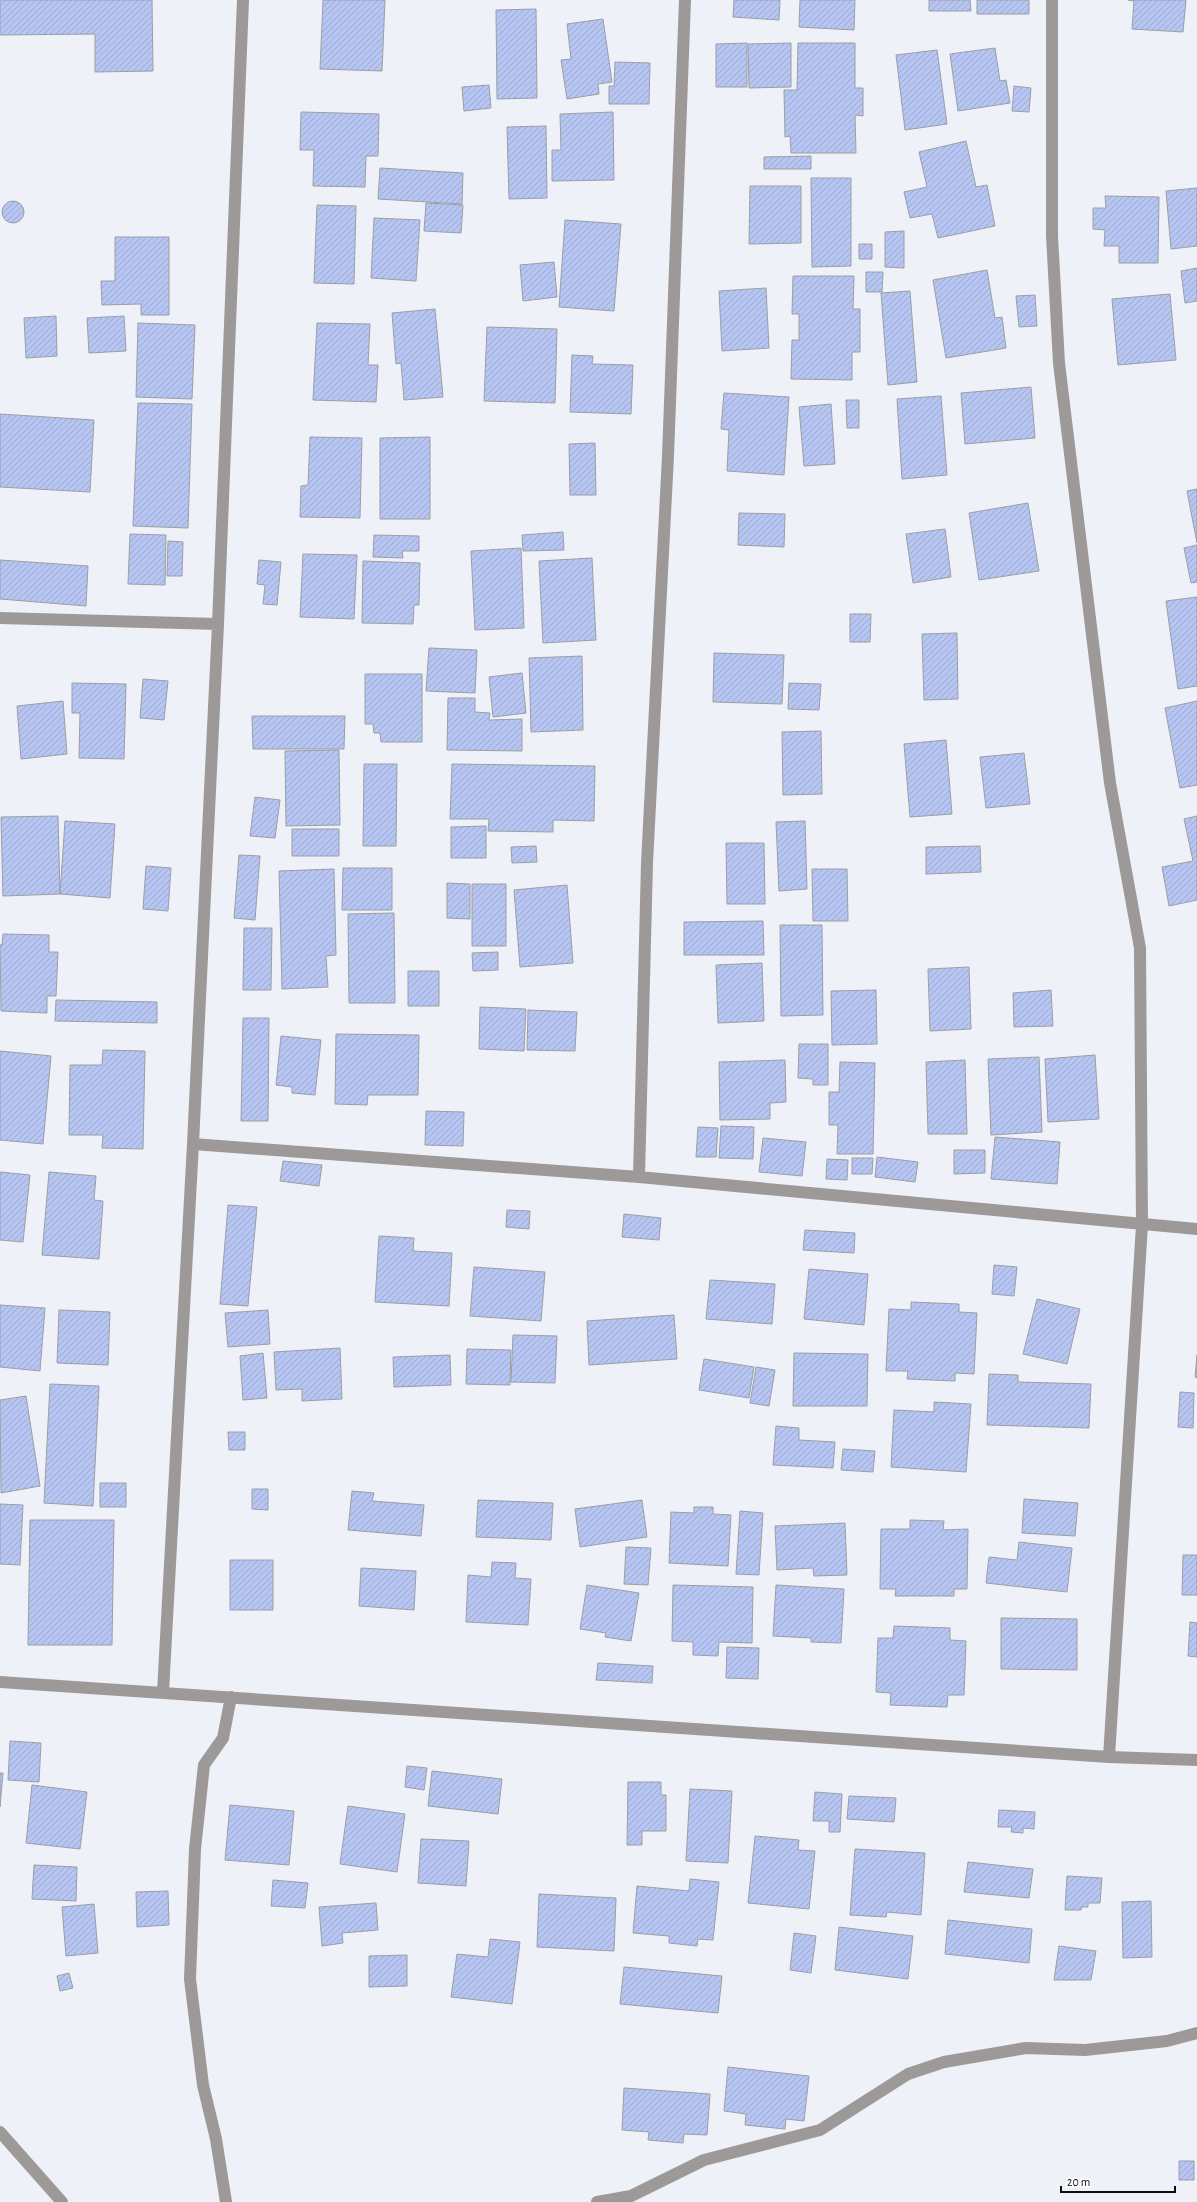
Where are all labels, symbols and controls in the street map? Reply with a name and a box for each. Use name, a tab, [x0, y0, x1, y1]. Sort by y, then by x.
scale bar	[1061, 2168, 1175, 2194]
text: 20 m	[1067, 2176, 1090, 2188]

